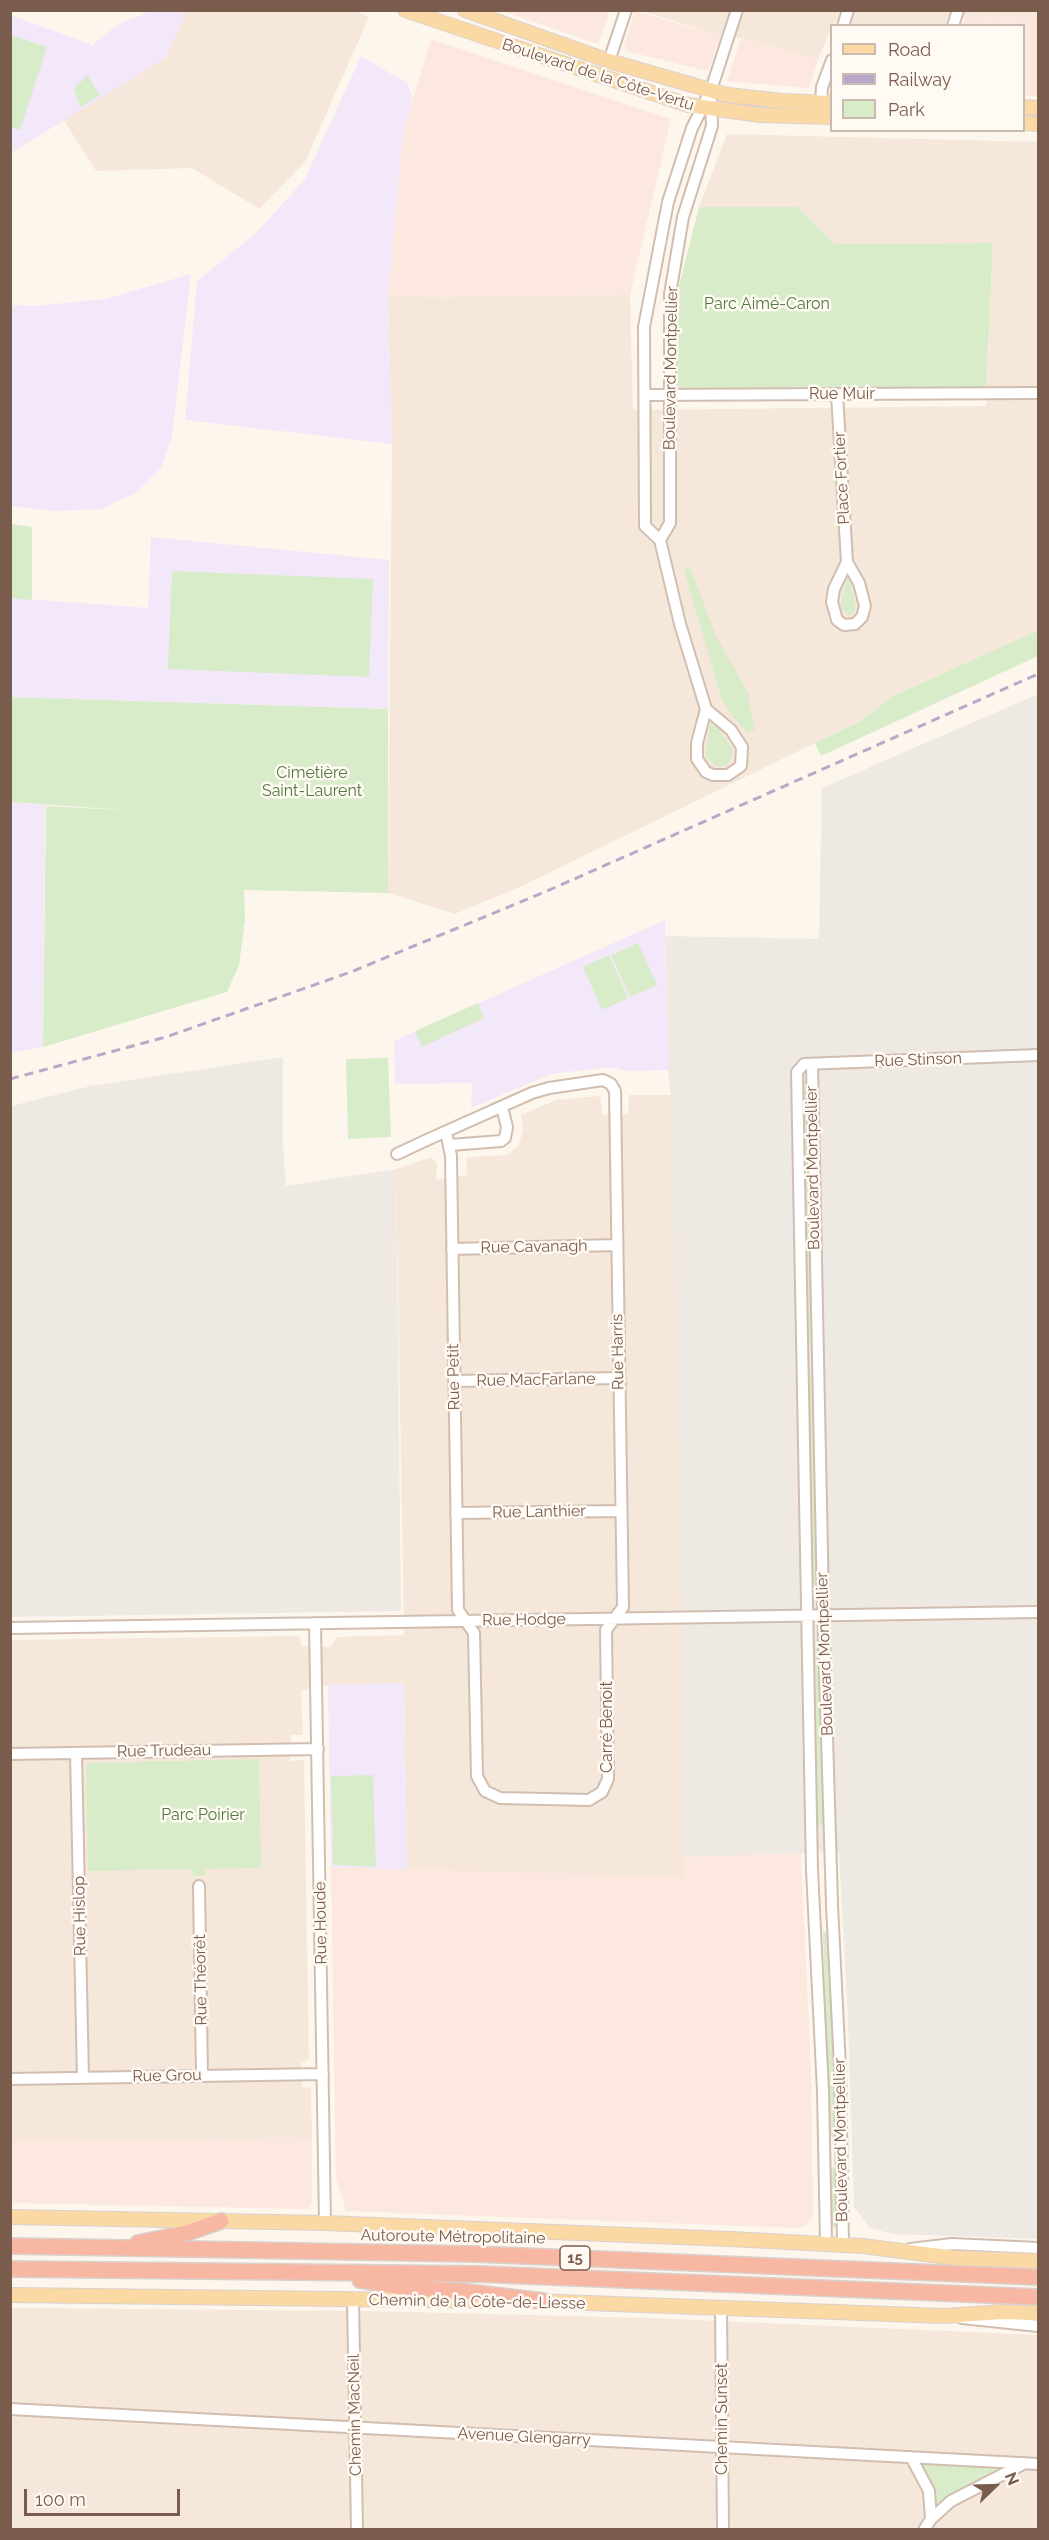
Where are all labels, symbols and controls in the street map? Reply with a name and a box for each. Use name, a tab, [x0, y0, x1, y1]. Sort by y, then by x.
legend	[830, 24, 1025, 132]
street label: Boulevard de la Côte-Vertu	[499, 35, 697, 115]
text: Road	[888, 39, 931, 60]
text: Railway	[888, 69, 952, 90]
text: Park	[888, 99, 925, 120]
street label: Boulevard Montpellier	[660, 286, 682, 450]
park label: Parc Aimé-Caron	[704, 294, 830, 314]
street label: Rue Muir	[809, 384, 875, 404]
street label: Place Fortier	[830, 431, 854, 525]
park label: Cimetière Saint-Laurent	[262, 763, 362, 801]
street label: Rue Stinson	[874, 1049, 962, 1071]
street label: Boulevard Montpellier	[802, 1086, 824, 1250]
street label: Rue Cavanagh	[480, 1236, 588, 1258]
street label: Rue Harris	[608, 1314, 628, 1390]
street label: Rue Petit	[444, 1344, 464, 1410]
street label: Rue MacFarlane	[476, 1369, 596, 1391]
street label: Rue Lanthier	[492, 1502, 586, 1522]
street label: Boulevard Montpellier	[813, 1572, 837, 1736]
street label: Rue Hodge	[482, 1610, 566, 1630]
street label: Carré Benoit	[597, 1681, 617, 1773]
street label: Rue Trudeau	[117, 1741, 211, 1761]
park label: Parc Poirier	[161, 1805, 245, 1825]
street label: Rue Hislop	[70, 1876, 90, 1956]
street label: Rue Houde	[311, 1881, 331, 1965]
street label: Rue Théorêt	[191, 1934, 211, 2026]
street label: Boulevard Montpellier	[830, 2058, 852, 2222]
street label: Rue Grou	[132, 2066, 202, 2086]
street label: Autoroute Métropolitaine	[360, 2226, 546, 2248]
road number: 15	[560, 2246, 590, 2270]
street label: Chemin de la Côte-de-Liesse	[368, 2291, 586, 2313]
street label: Chemin MacNeil	[344, 2354, 366, 2476]
street label: Chemin Sunset	[712, 2363, 732, 2475]
street label: Avenue Glengarry	[457, 2424, 591, 2450]
north arrow	[965, 2456, 1025, 2516]
text: N	[1001, 2469, 1023, 2488]
scale bar	[27, 2477, 183, 2515]
text: 100 m	[35, 2489, 86, 2510]

